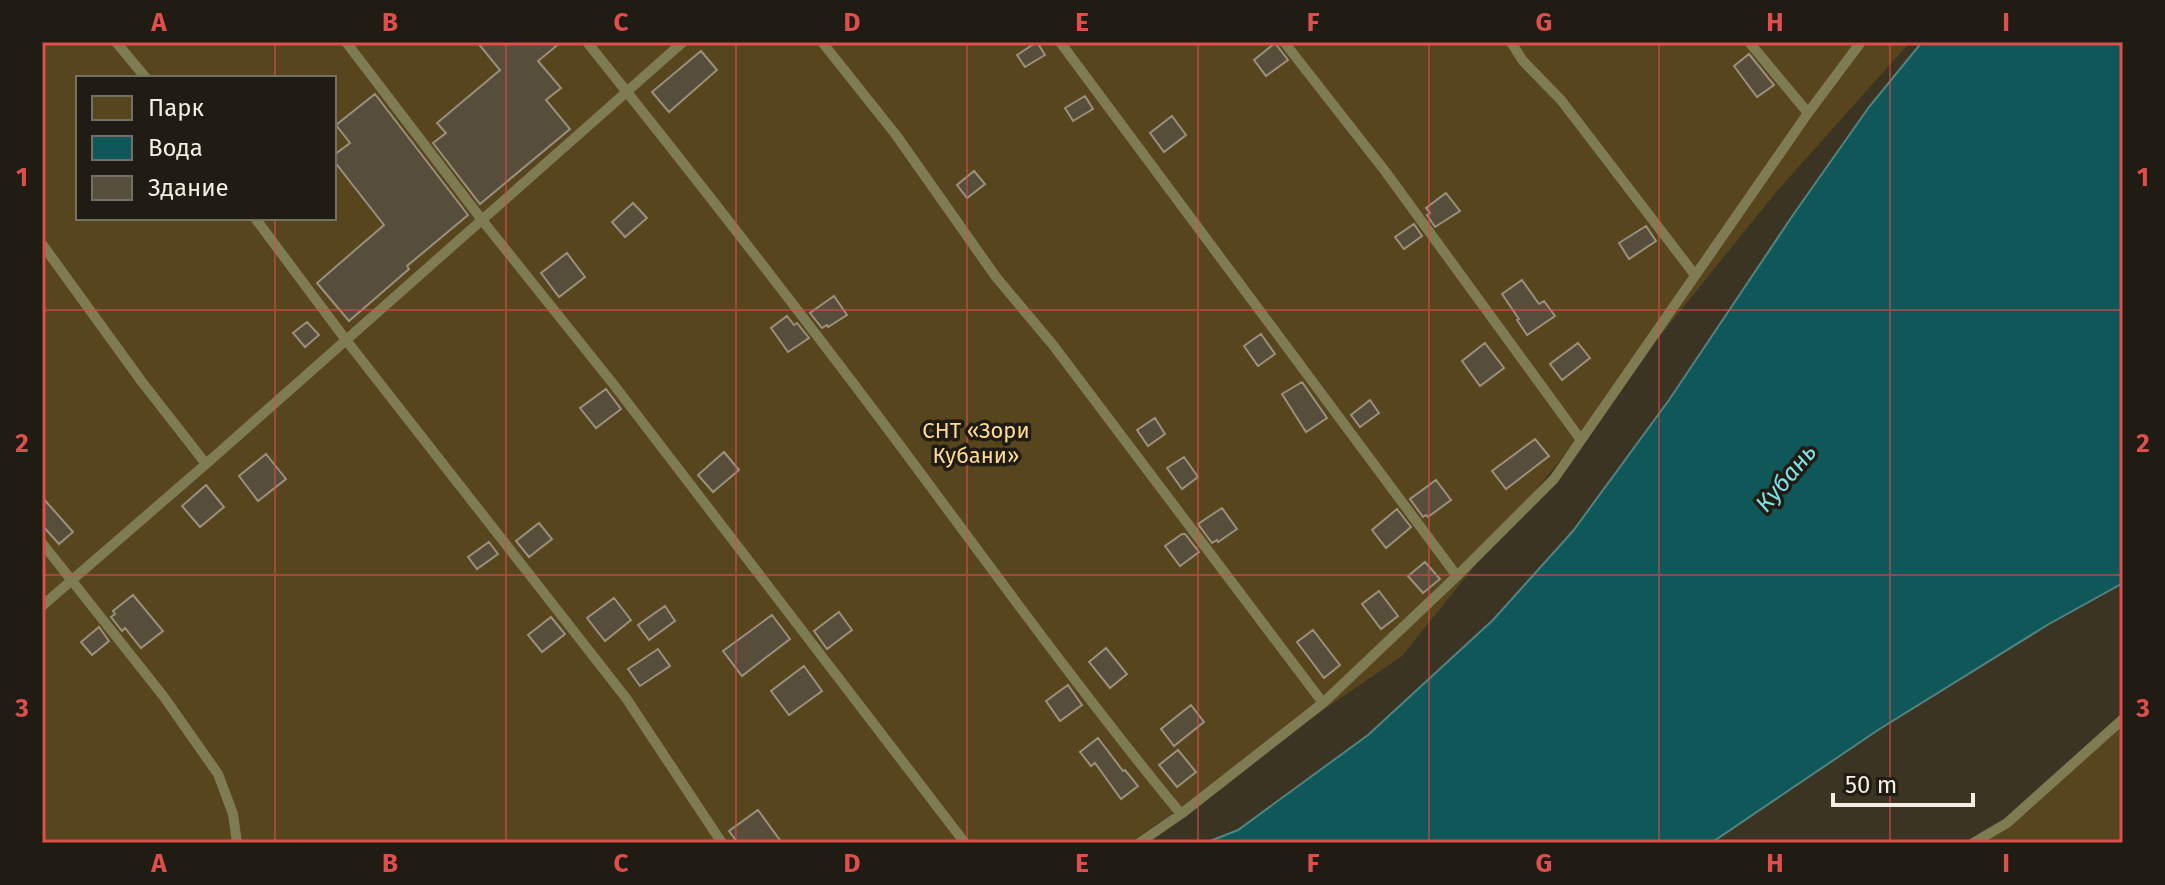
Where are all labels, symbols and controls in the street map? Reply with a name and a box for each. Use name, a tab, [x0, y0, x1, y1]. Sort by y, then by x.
text: A	[150, 7, 167, 38]
text: B	[382, 7, 398, 38]
text: C	[614, 7, 629, 38]
text: D	[844, 7, 861, 38]
text: E	[1075, 7, 1089, 38]
text: F	[1307, 7, 1320, 38]
text: G	[1536, 7, 1552, 38]
text: H	[1766, 7, 1784, 38]
text: I	[2002, 7, 2010, 38]
legend	[76, 76, 336, 220]
text: Парк	[148, 94, 205, 122]
text: Вода	[148, 134, 203, 162]
text: 1	[16, 162, 28, 193]
text: 1	[2137, 162, 2149, 193]
text: Здание	[148, 174, 229, 202]
park label: СНТ «Зори Кубани»	[922, 417, 1030, 469]
text: 2	[15, 428, 29, 459]
text: 2	[2136, 428, 2150, 459]
water label: Кубань	[1750, 438, 1822, 518]
text: 3	[14, 693, 29, 724]
text: 3	[2135, 693, 2150, 724]
scale bar	[1833, 757, 1973, 807]
text: 50 m	[1845, 771, 1897, 799]
text: A	[150, 848, 167, 879]
text: B	[382, 848, 398, 879]
text: C	[614, 848, 629, 879]
text: D	[844, 848, 861, 879]
text: E	[1075, 848, 1089, 879]
text: F	[1307, 848, 1320, 879]
text: G	[1536, 848, 1552, 879]
text: H	[1766, 848, 1784, 879]
text: I	[2002, 848, 2010, 879]

